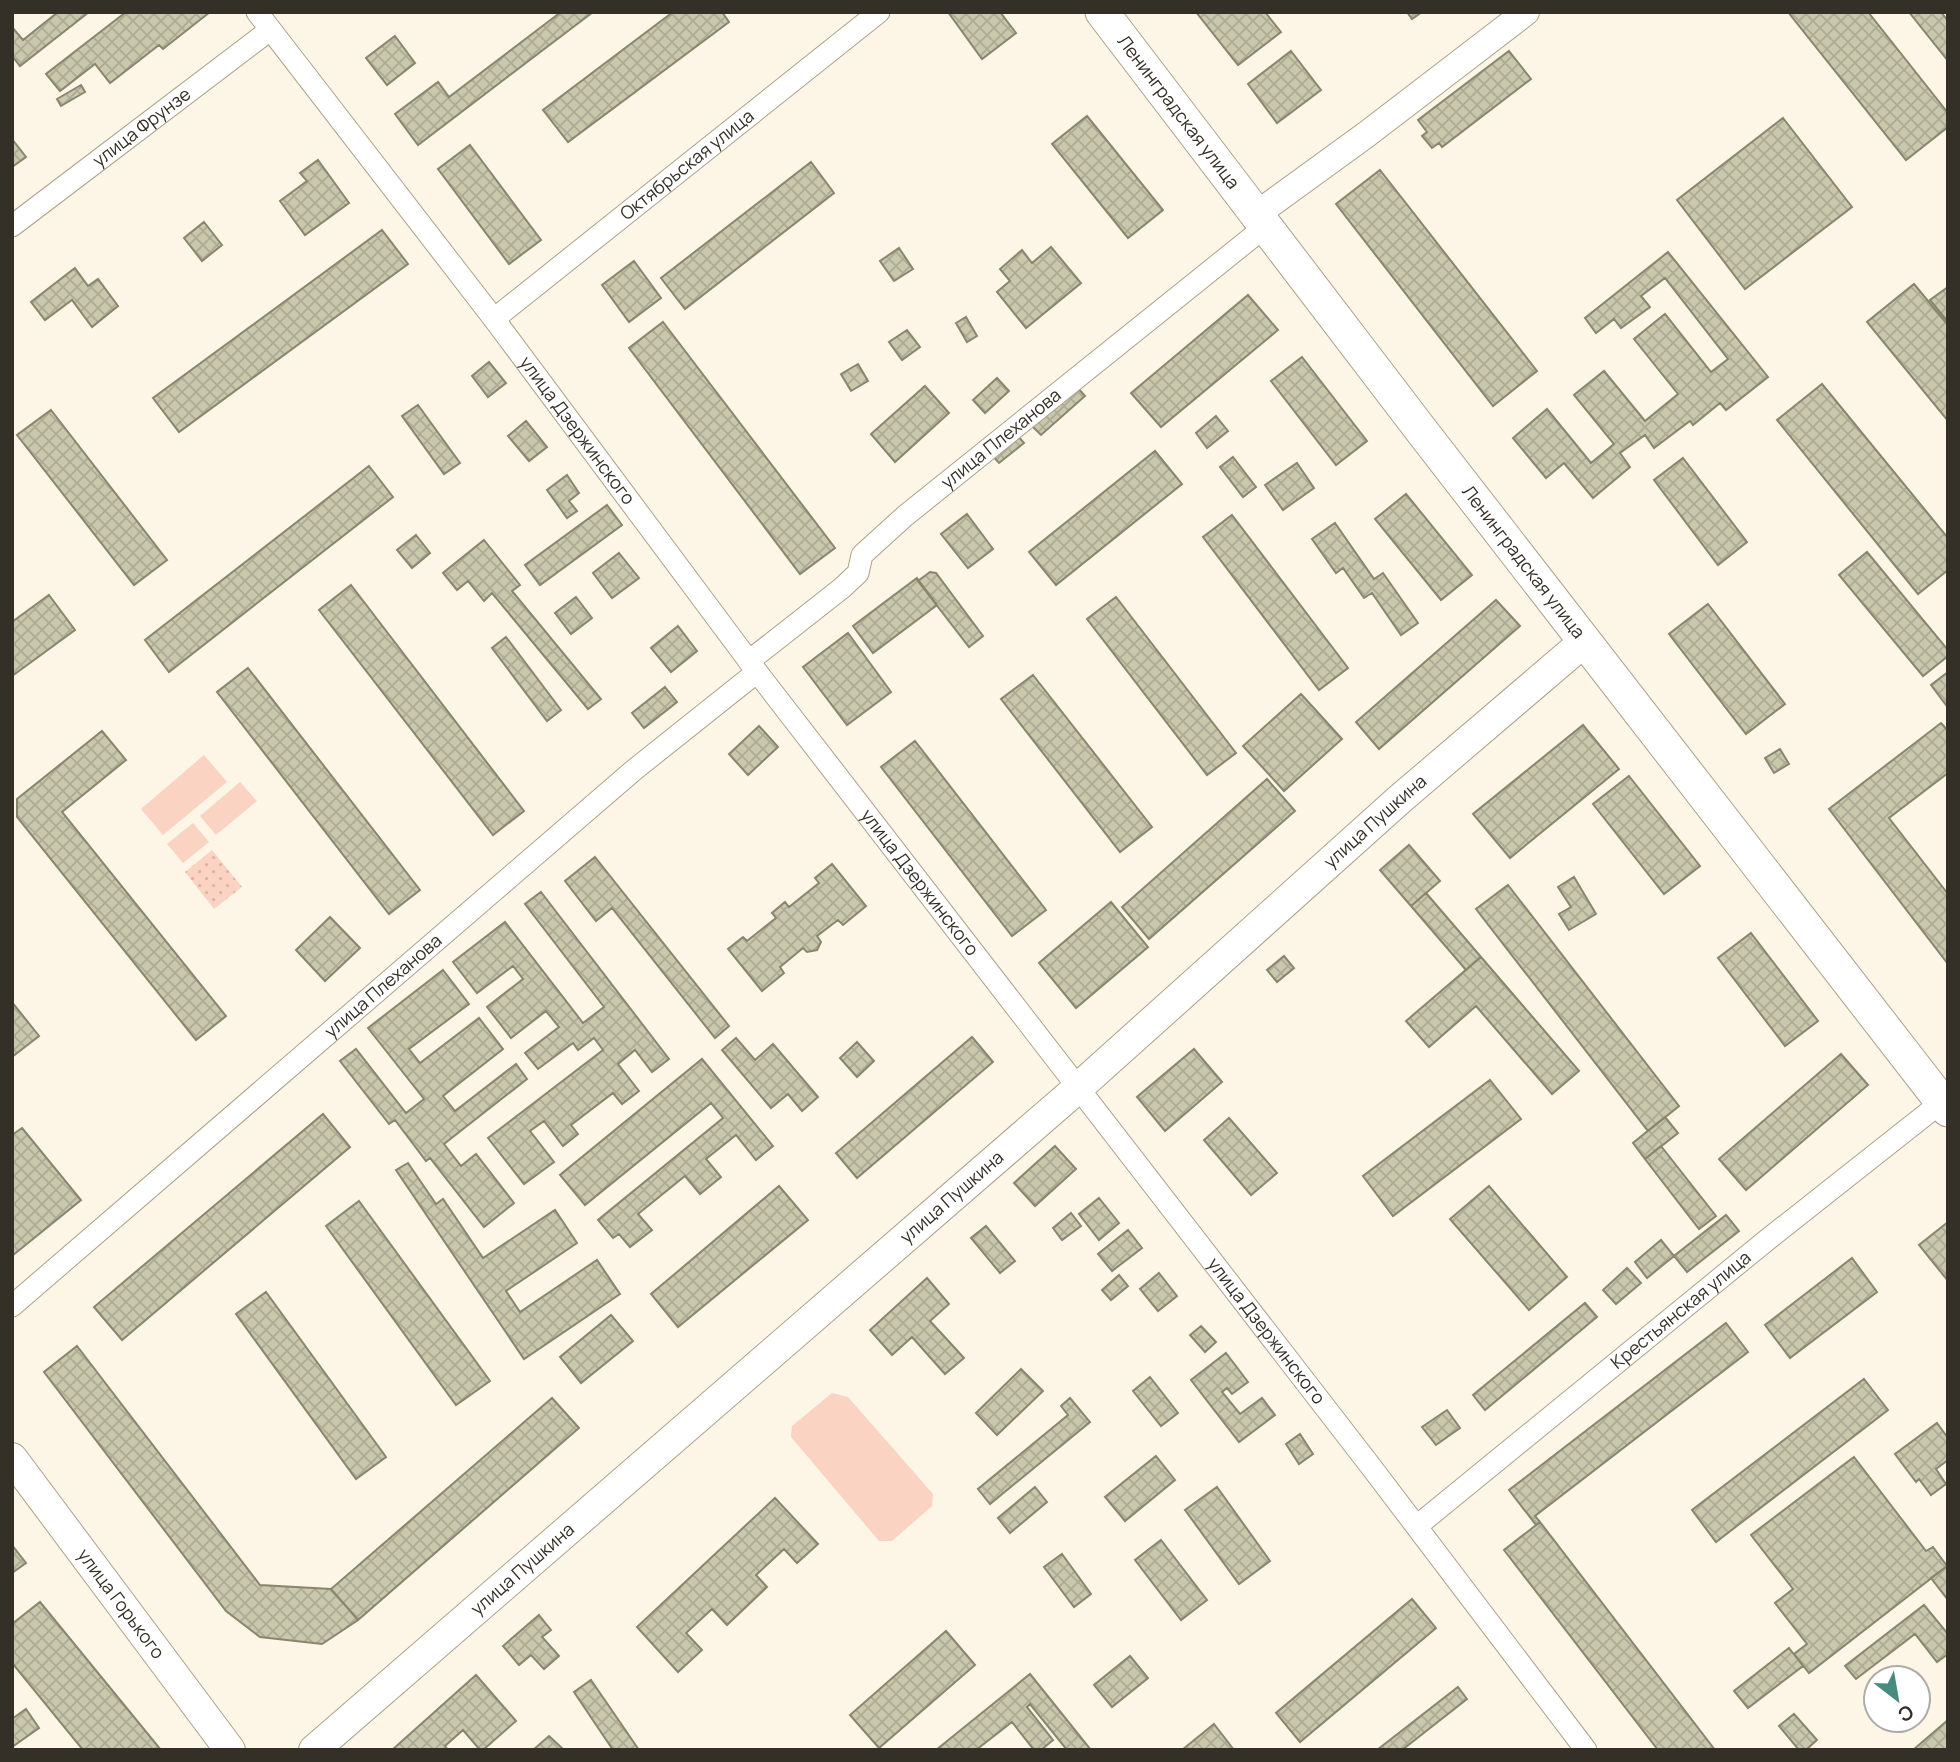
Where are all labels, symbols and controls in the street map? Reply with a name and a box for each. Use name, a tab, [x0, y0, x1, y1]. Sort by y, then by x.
street label: Ленинградская улица	[1113, 30, 1246, 193]
street label: улица Фрунзе	[87, 82, 195, 172]
street label: Октябрьская улица	[615, 103, 758, 225]
street label: улица Дзержинского	[515, 351, 641, 509]
street label: улица Плеханова	[936, 382, 1066, 494]
street label: Ленинградская улица	[1457, 480, 1591, 643]
street label: улица Пушкина	[1318, 769, 1431, 873]
street label: улица Дзержинского	[856, 804, 985, 960]
street label: улица Плеханова	[319, 928, 446, 1043]
street label: улица Пушкина	[894, 1145, 1008, 1248]
street label: Крестьянская улица	[1605, 1245, 1755, 1374]
street label: улица Дзержинского	[1203, 1252, 1331, 1409]
street label: улица Пушкина	[465, 1517, 579, 1620]
street label: улица Горького	[73, 1543, 171, 1663]
north arrow	[1862, 1664, 1932, 1734]
text: С	[1893, 1699, 1918, 1728]

